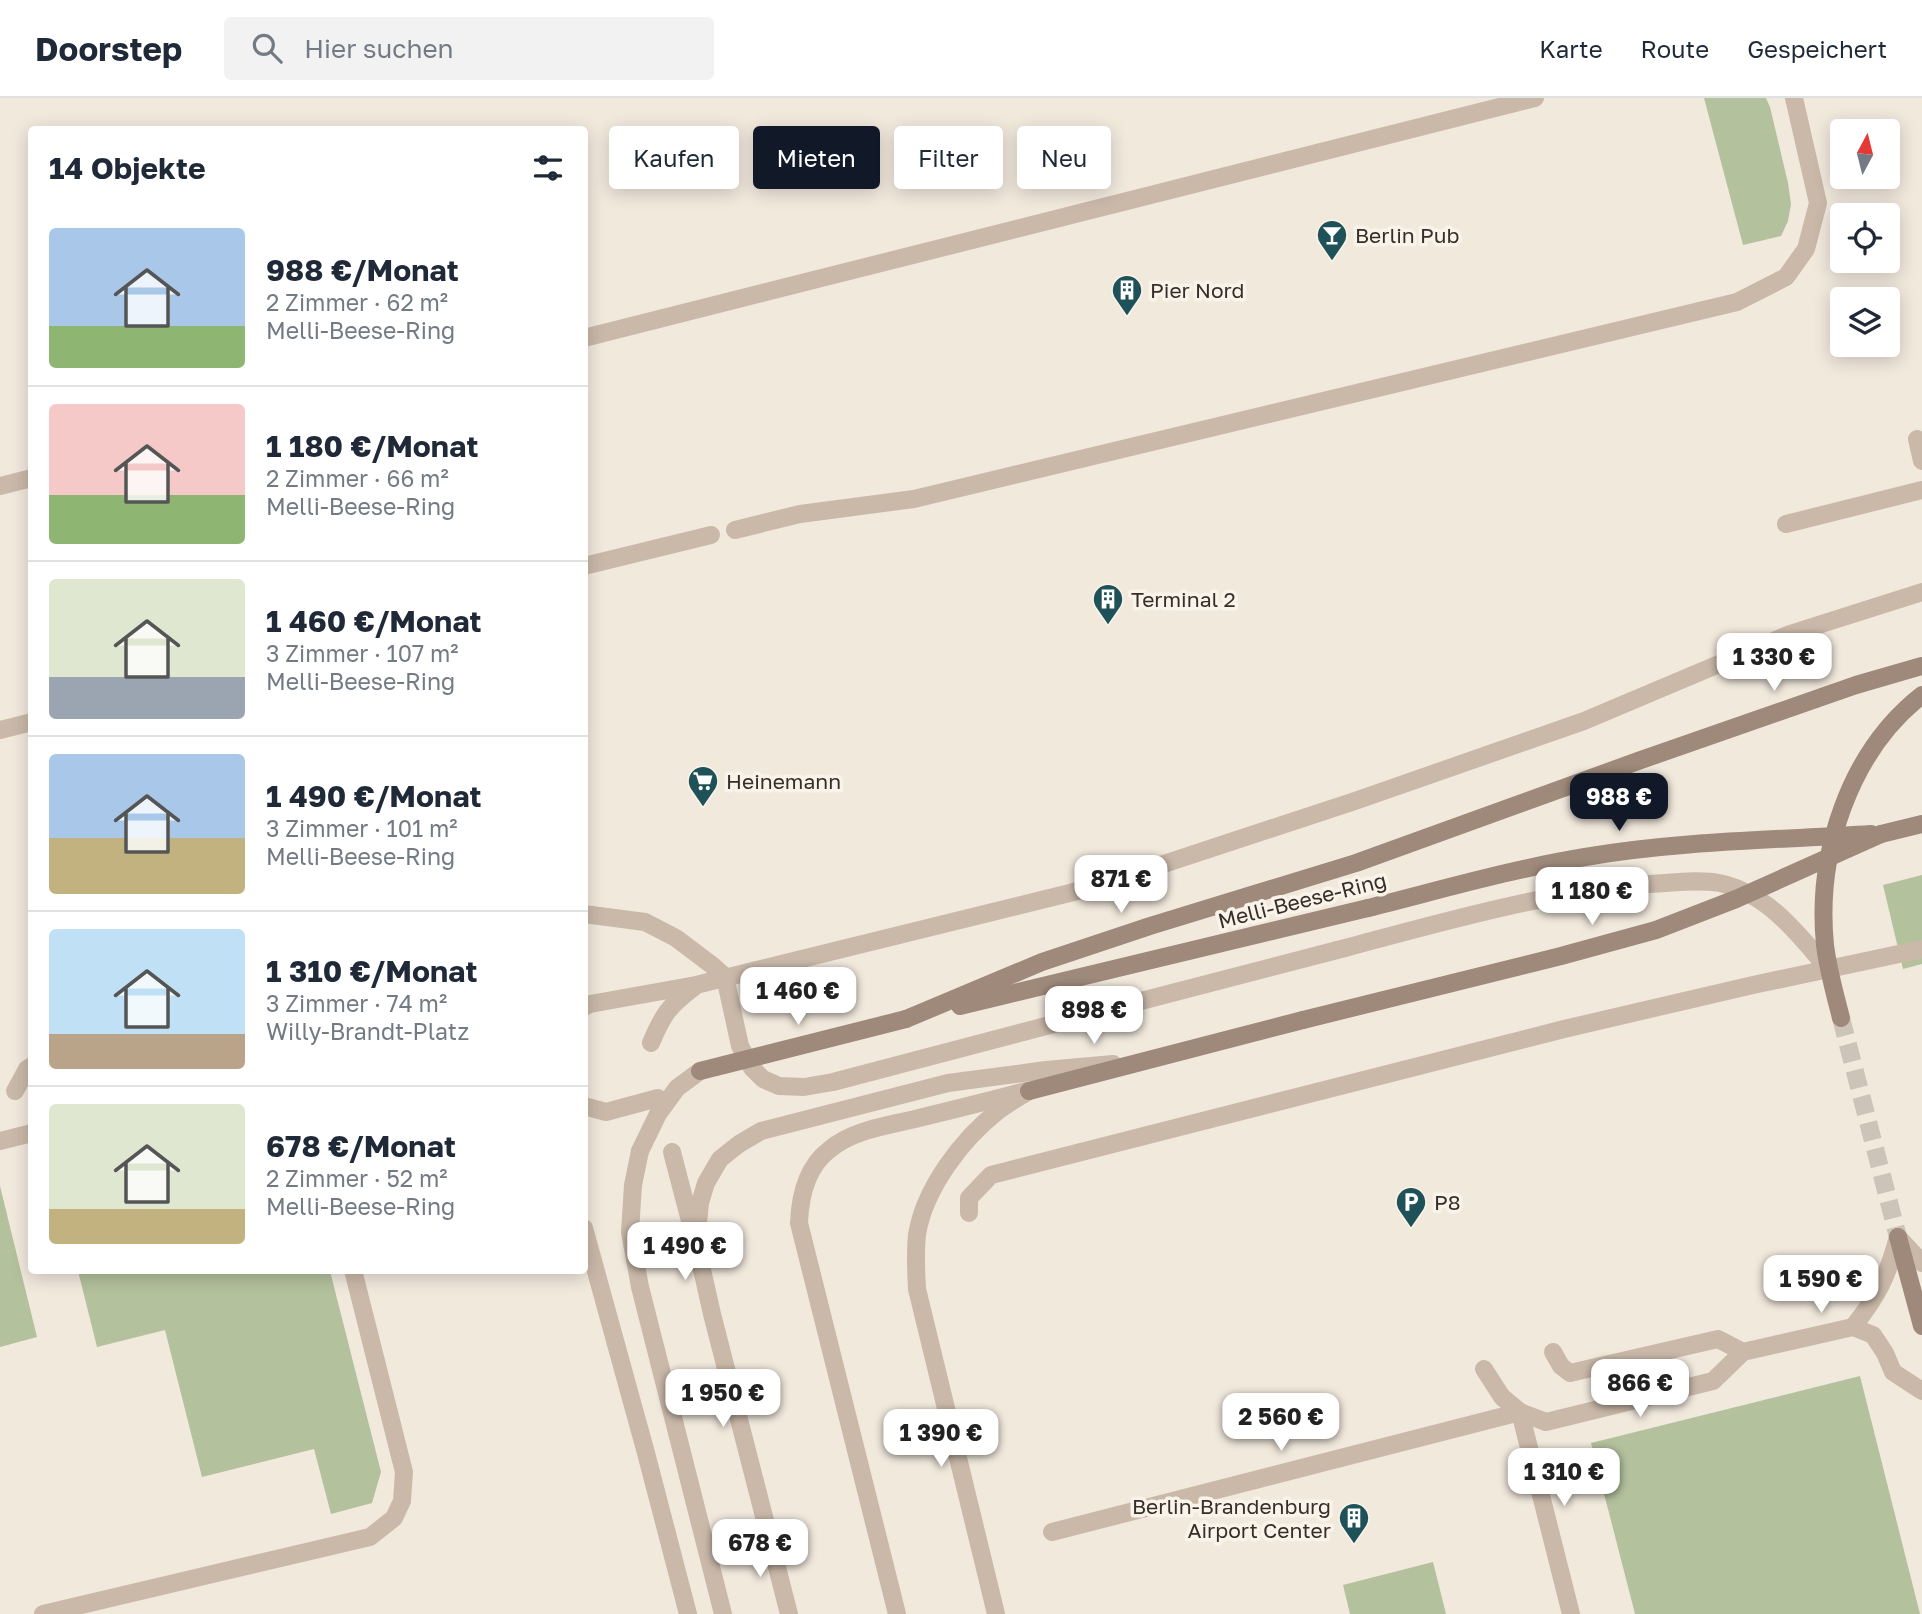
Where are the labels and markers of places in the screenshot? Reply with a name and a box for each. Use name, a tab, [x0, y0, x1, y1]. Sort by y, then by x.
bar icon: Berlin Pub	[1315, 218, 1349, 262]
place label: Berlin Pub	[1355, 222, 1459, 248]
building icon: Pier Nord	[1110, 273, 1144, 317]
place label: Pier Nord	[1150, 277, 1244, 303]
building icon: Terminal 2	[1091, 582, 1125, 626]
place label: Terminal 2	[1131, 586, 1236, 612]
pin: 1 330 €	[1709, 634, 1839, 693]
supermarket icon: Heinemann	[686, 764, 720, 808]
place label: Heinemann	[726, 768, 841, 794]
pin: 988 €	[1570, 774, 1668, 833]
pin: 871 €	[1072, 856, 1170, 915]
pin: 1 180 €	[1527, 868, 1657, 927]
pin: 1 460 €	[733, 968, 863, 1027]
pin: 898 €	[1045, 986, 1143, 1046]
parking icon: P8	[1394, 1185, 1428, 1229]
place label: P8	[1434, 1189, 1461, 1215]
pin: 1 490 €	[620, 1222, 750, 1282]
pin: 1 590 €	[1756, 1256, 1886, 1315]
pin: 866 €	[1591, 1360, 1689, 1419]
pin: 1 950 €	[658, 1370, 788, 1429]
pin: 2 560 €	[1216, 1394, 1346, 1453]
pin: 1 390 €	[876, 1410, 1006, 1469]
pin: 1 310 €	[1499, 1448, 1629, 1508]
place label: Berlin-Brandenburg Airport Center	[1132, 1493, 1331, 1543]
building icon: Berlin-Brandenburg Airport Center	[1337, 1501, 1371, 1545]
pin: 678 €	[711, 1520, 809, 1579]

